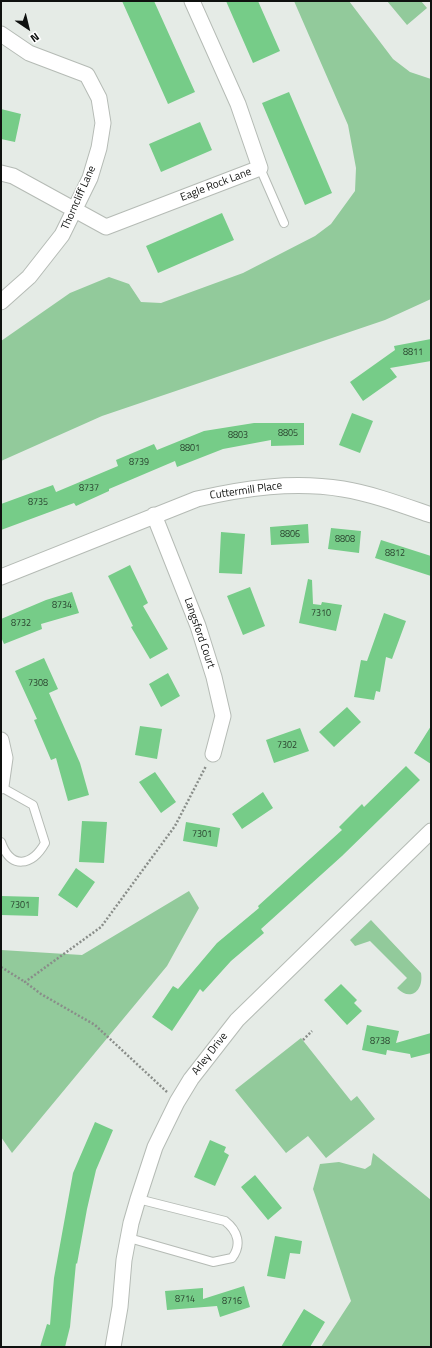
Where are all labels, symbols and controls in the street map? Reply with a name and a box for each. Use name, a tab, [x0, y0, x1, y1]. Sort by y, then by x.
north arrow	[8, 8, 48, 48]
text: N	[27, 29, 43, 47]
street label: Thorncliff Lane	[59, 164, 99, 232]
street label: Eagle Rock Lane	[179, 165, 253, 205]
house number: 8811	[403, 348, 423, 358]
house number: 8805	[278, 429, 298, 439]
house number: 8803	[228, 431, 248, 441]
house number: 8801	[180, 444, 200, 454]
house number: 8739	[129, 458, 149, 468]
street label: Cuttermill Place	[209, 479, 283, 503]
house number: 8737	[79, 484, 99, 494]
house number: 8735	[28, 498, 48, 508]
house number: 8806	[280, 530, 300, 540]
house number: 8808	[335, 535, 355, 545]
house number: 8812	[385, 549, 405, 559]
street label: Langsford Court	[181, 596, 217, 670]
house number: 8734	[52, 601, 72, 611]
house number: 7310	[311, 609, 331, 619]
house number: 8732	[11, 619, 31, 629]
house number: 7308	[28, 679, 48, 689]
house number: 7302	[277, 741, 297, 751]
house number: 7301	[192, 830, 212, 840]
house number: 7301	[10, 901, 30, 911]
street label: Arley Drive	[189, 1030, 231, 1078]
house number: 8738	[370, 1037, 390, 1047]
house number: 8714	[175, 1295, 195, 1305]
house number: 8716	[222, 1297, 242, 1307]

